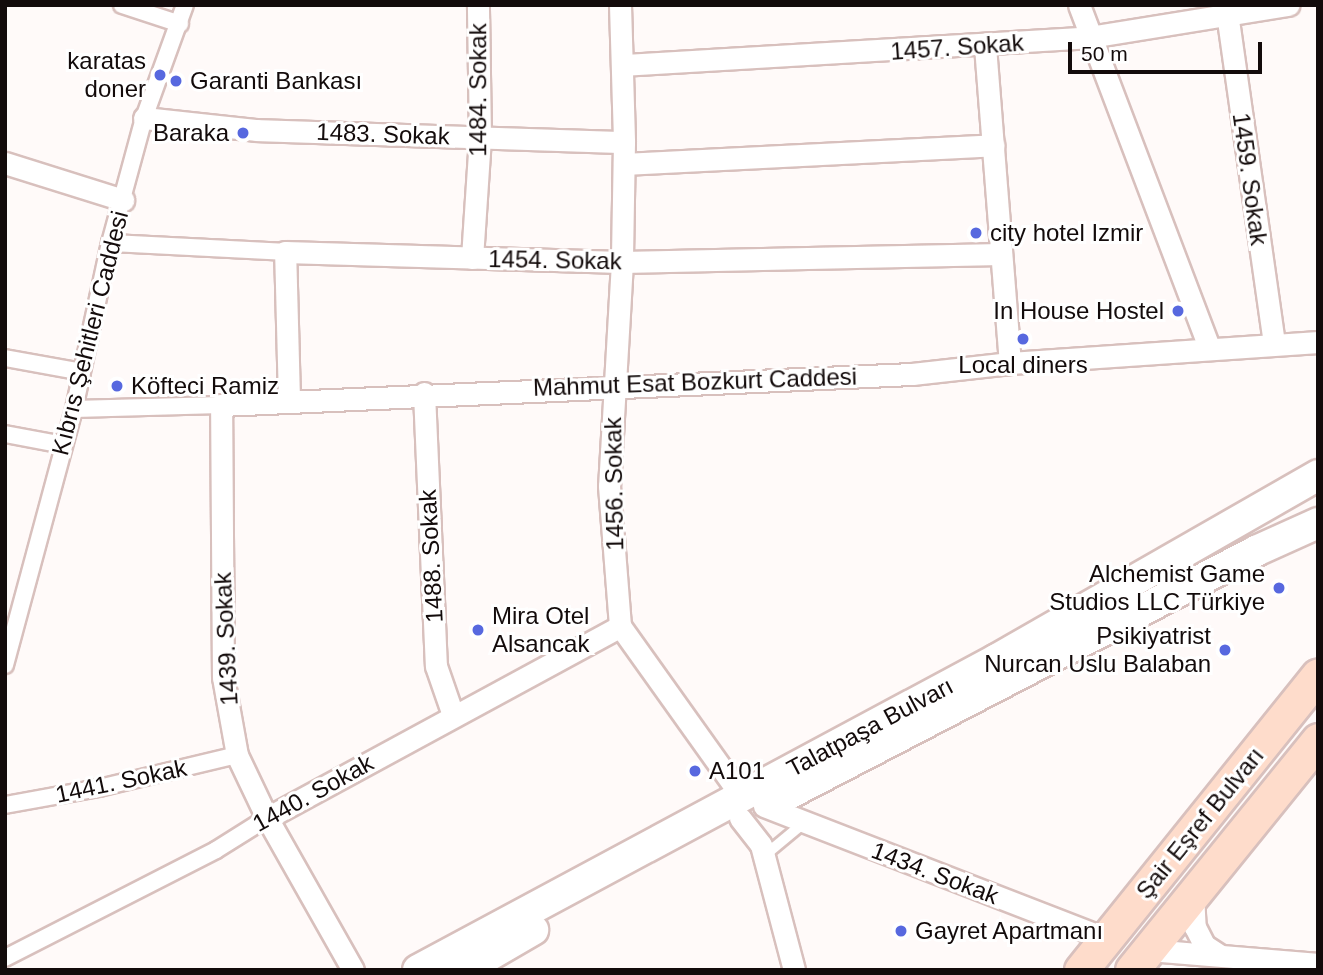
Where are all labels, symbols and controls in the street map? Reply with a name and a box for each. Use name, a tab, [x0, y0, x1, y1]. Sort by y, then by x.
street label: 1484. Sokak	[464, 23, 492, 157]
street label: 1457. Sokak	[889, 28, 1025, 66]
scale bar	[1071, 28, 1265, 72]
text: 50 m	[1081, 42, 1128, 65]
place label: karatas doner	[67, 47, 146, 103]
marker: karatas doner	[152, 67, 168, 83]
place label: Garanti Bankası	[190, 67, 362, 95]
marker: Garanti Bankası	[168, 73, 184, 89]
street label: 1459. Sokak	[1226, 111, 1274, 247]
street label: 1483. Sokak	[316, 117, 450, 151]
place label: Baraka	[153, 119, 229, 147]
marker: Baraka	[235, 125, 251, 141]
street label: Kıbrıs Şehitleri Caddesi	[46, 208, 134, 458]
place label: city hotel Izmir	[990, 219, 1143, 247]
marker: city hotel Izmir	[968, 225, 984, 241]
street label: 1454. Sokak	[488, 244, 622, 276]
place label: In House Hostel	[993, 297, 1164, 325]
marker: In House Hostel	[1170, 303, 1186, 319]
marker: Local diners	[1015, 331, 1031, 347]
place label: Local diners	[958, 351, 1088, 379]
street label: Mahmut Esat Bozkurt Caddesi	[533, 362, 857, 402]
place label: Köfteci Ramiz	[131, 372, 279, 400]
marker: Köfteci Ramiz	[109, 378, 125, 394]
street label: 1456. Sokak	[598, 417, 630, 551]
street label: 1488. Sokak	[413, 489, 449, 623]
place label: Alchemist Game Studios LLC Türkiye	[1049, 560, 1265, 616]
street label: 1439. Sokak	[208, 572, 244, 706]
marker: Alchemist Game Studios LLC Türkiye	[1271, 580, 1287, 596]
place label: Mira Otel Alsancak	[492, 602, 589, 658]
marker: Mira Otel Alsancak	[470, 622, 486, 638]
place label: Psikiyatrist Nurcan Uslu Balaban	[984, 622, 1211, 678]
marker: Psikiyatrist Nurcan Uslu Balaban	[1217, 642, 1233, 658]
street label: Talatpaşa Bulvarı	[782, 671, 958, 783]
street label: Şair Eşref Bulvarı	[1130, 741, 1270, 905]
street label: 1440. Sokak	[248, 748, 378, 838]
street label: 1441. Sokak	[53, 753, 189, 809]
place label: A101	[709, 757, 765, 785]
marker: A101	[687, 763, 703, 779]
street label: 1434. Sokak	[868, 836, 1002, 910]
place label: Gayret Apartmanı	[915, 917, 1104, 945]
marker: Gayret Apartmanı	[893, 923, 909, 939]

